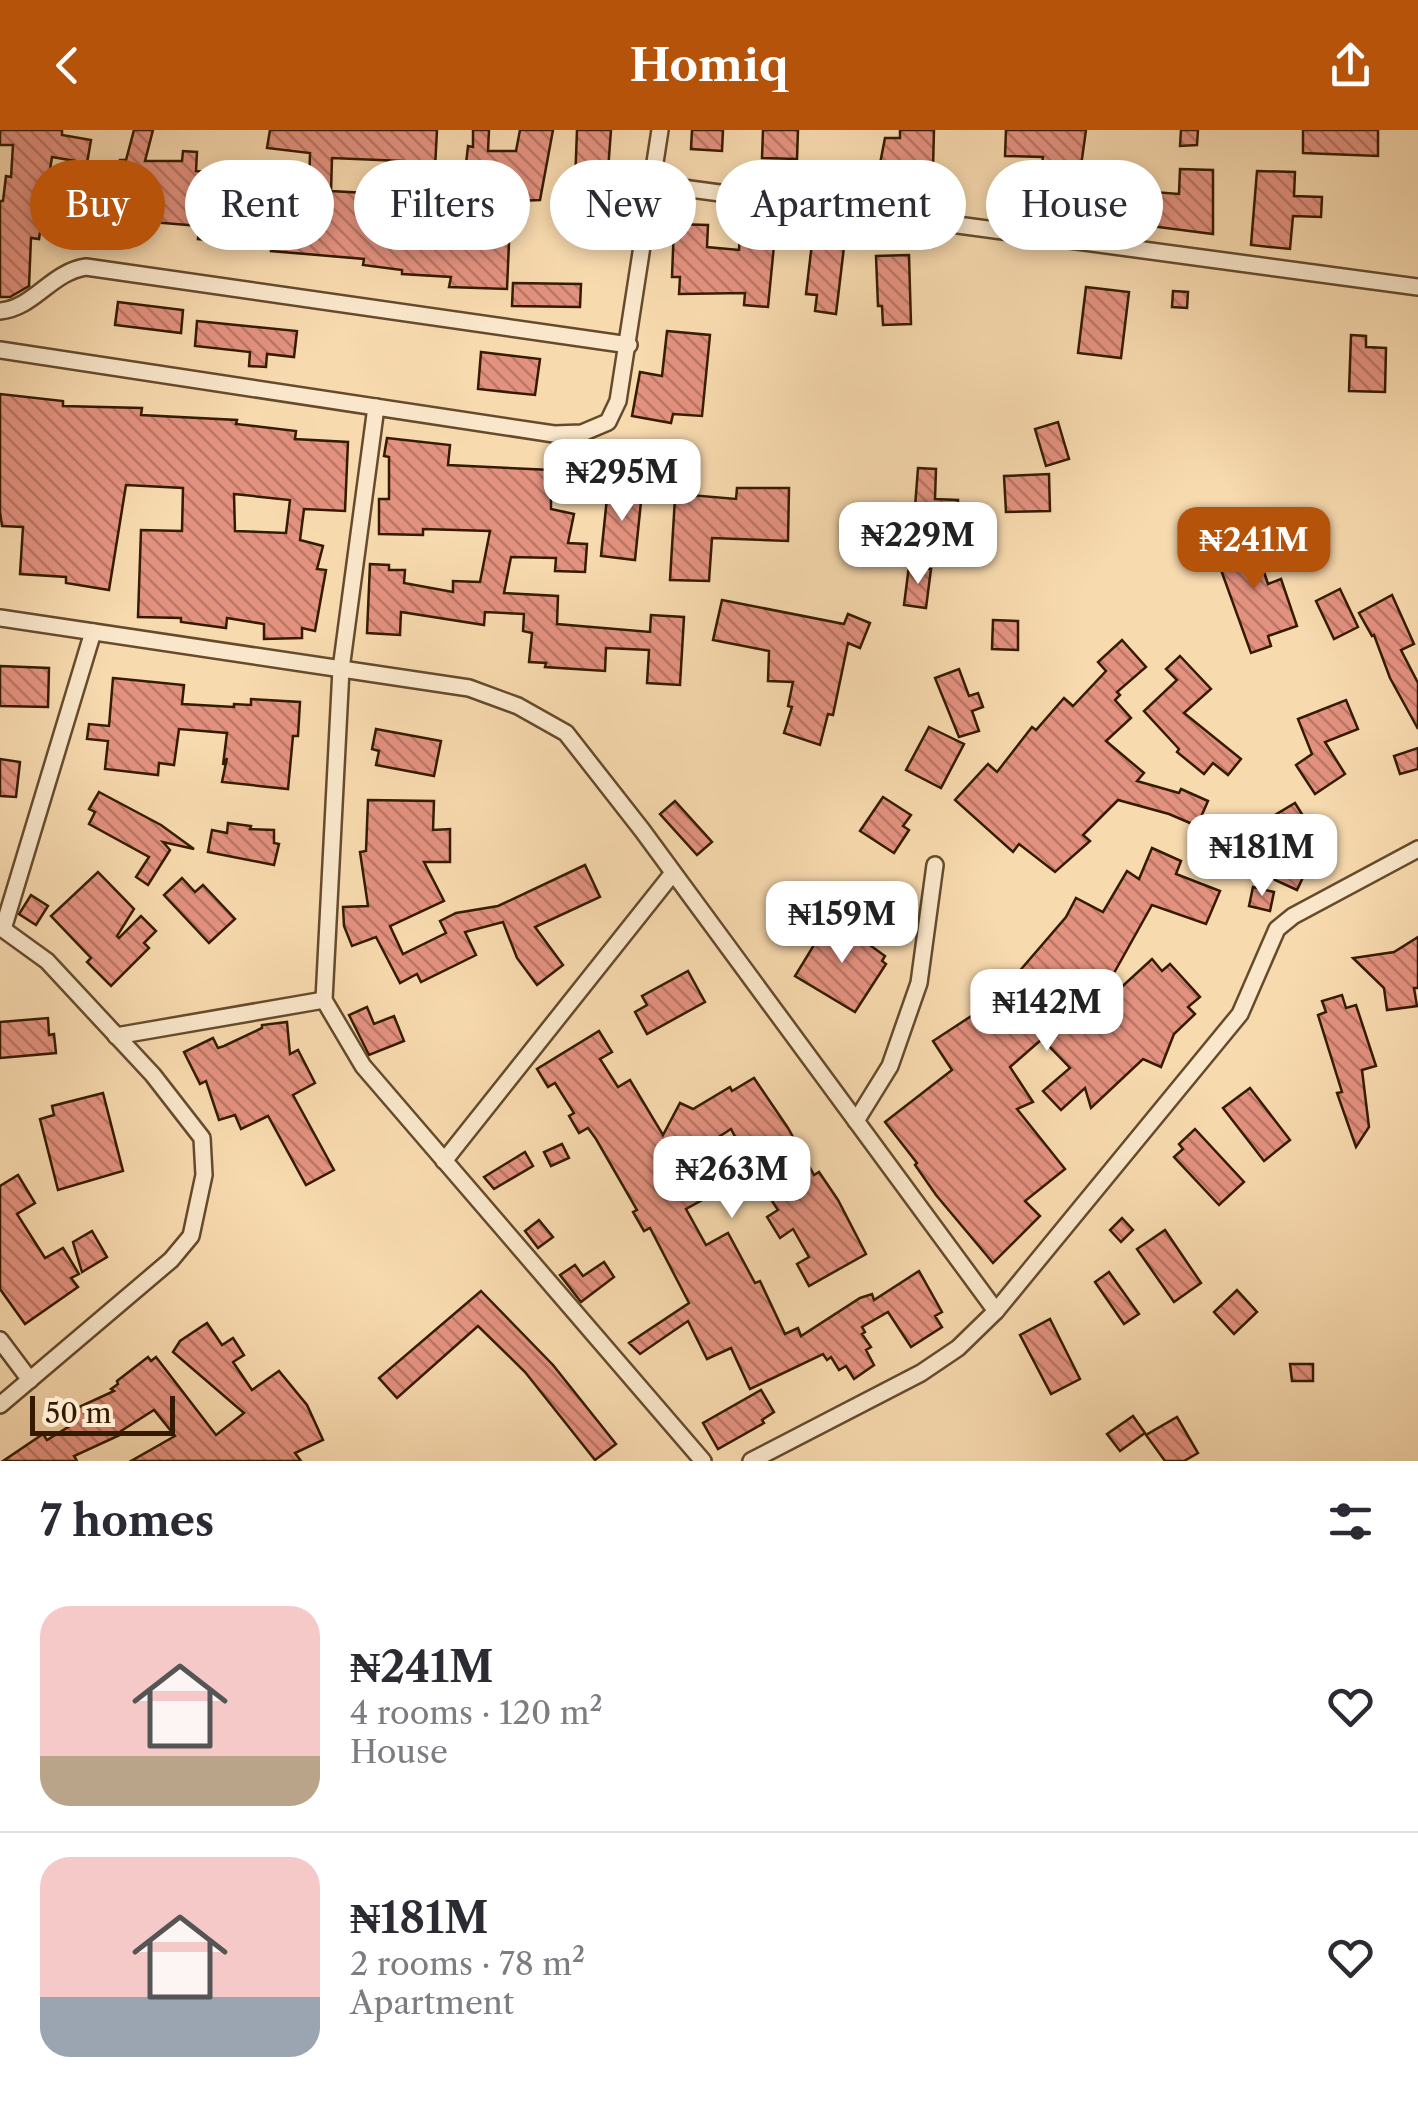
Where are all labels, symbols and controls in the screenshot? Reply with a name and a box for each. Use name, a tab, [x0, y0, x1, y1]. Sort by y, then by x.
text: Homiq	[629, 37, 789, 93]
icon: back	[40, 38, 95, 93]
icon: share	[1323, 38, 1378, 93]
chip: Buy	[30, 160, 165, 250]
chip: Rent	[185, 160, 334, 250]
chip: Filters	[354, 160, 530, 250]
chip: New	[550, 160, 696, 250]
chip: Apartment	[716, 160, 966, 250]
chip: House	[986, 160, 1163, 250]
pin: ₦295M	[552, 439, 692, 524]
text: ₦295M	[566, 452, 678, 491]
pin: ₦229M	[848, 502, 988, 587]
pin: ₦241M	[1184, 507, 1324, 592]
text: ₦229M	[861, 515, 975, 554]
text: ₦241M	[1199, 520, 1309, 559]
pin: ₦181M	[1192, 814, 1332, 899]
text: ₦181M	[1209, 827, 1315, 866]
pin: ₦159M	[772, 881, 912, 966]
text: ₦159M	[788, 894, 896, 933]
pin: ₦142M	[977, 969, 1117, 1054]
text: ₦142M	[992, 982, 1102, 1021]
pin: ₦263M	[662, 1136, 802, 1221]
text: ₦263M	[675, 1149, 789, 1188]
scale bar	[30, 1391, 175, 1436]
text: 50 m	[45, 1396, 112, 1430]
icon: filters	[1323, 1494, 1378, 1549]
text: 7 homes	[40, 1495, 214, 1547]
text: ₦241M	[350, 1641, 494, 1693]
icon: home	[120, 1646, 240, 1766]
icon: heart	[1323, 1679, 1378, 1734]
text: 4 rooms · 120 m²	[350, 1693, 603, 1732]
text: House	[350, 1732, 448, 1771]
text: ₦181M	[350, 1892, 489, 1944]
icon: home	[120, 1897, 240, 2017]
icon: heart	[1323, 1930, 1378, 1985]
text: 2 rooms · 78 m²	[350, 1944, 585, 1983]
text: Apartment	[350, 1983, 514, 2022]

